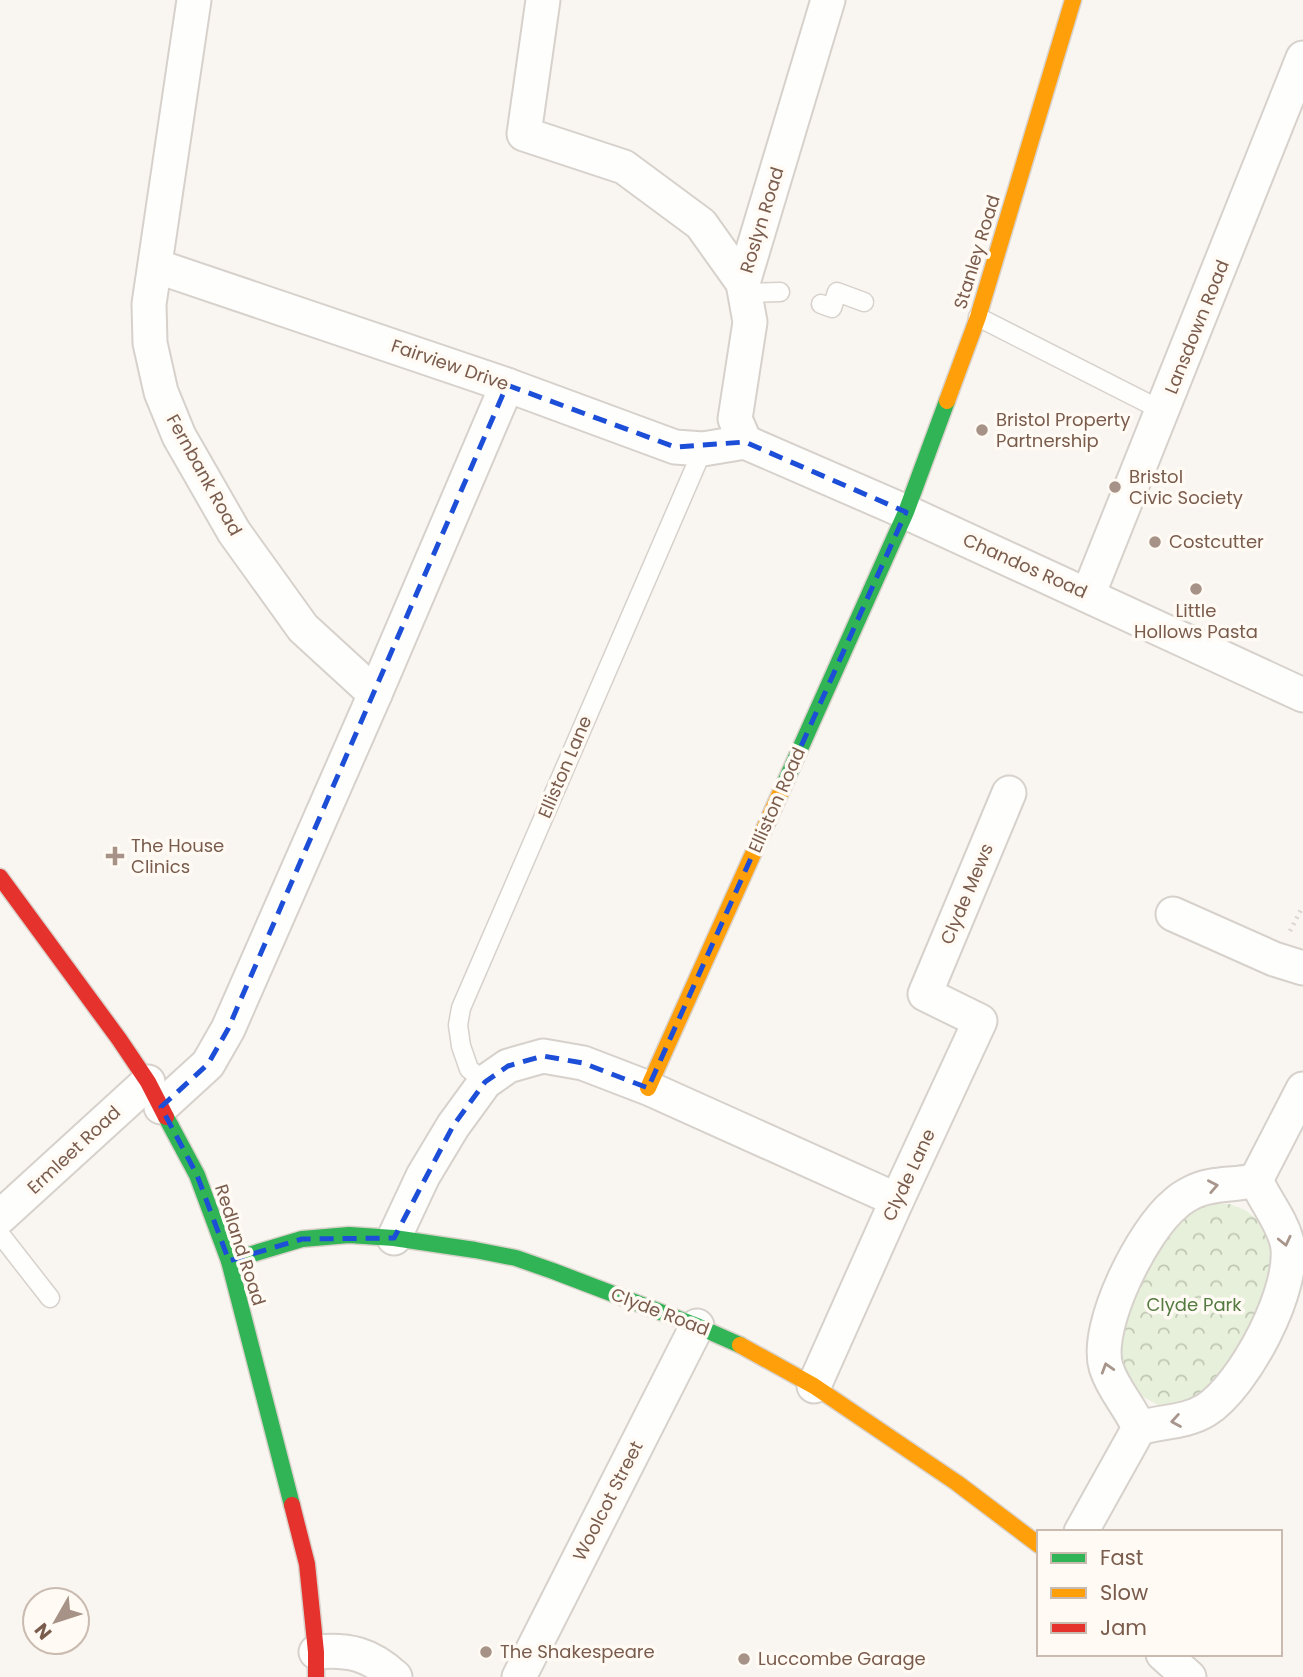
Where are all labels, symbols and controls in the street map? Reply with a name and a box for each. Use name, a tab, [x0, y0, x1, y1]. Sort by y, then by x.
street label: Roslyn Road	[734, 164, 789, 276]
street label: Stanley Road	[947, 192, 1006, 312]
street label: Lansdown Road	[1158, 256, 1235, 398]
street label: Fairview Drive	[388, 333, 512, 396]
place label: Bristol Property Partnership	[996, 407, 1130, 453]
street label: Fernbank Road	[161, 410, 248, 540]
marker: Bristol Property Partnership	[974, 422, 990, 438]
place label: Bristol Civic Society	[1129, 464, 1243, 510]
marker: Bristol Civic Society	[1107, 479, 1123, 495]
street label: Chandos Road	[959, 527, 1091, 604]
place label: Costcutter	[1169, 529, 1264, 554]
marker: Costcutter	[1147, 534, 1163, 550]
marker: Little Hollows Pasta	[1188, 581, 1204, 597]
place label: Little Hollows Pasta	[1134, 598, 1258, 644]
street label: Elliston Lane	[532, 712, 597, 822]
street label: Elliston Road	[742, 743, 811, 857]
place label: The House Clinics	[131, 833, 224, 879]
street label: Clyde Mews	[934, 839, 999, 948]
marker: The House Clinics	[105, 846, 125, 866]
street label: Ermleet Road	[21, 1100, 126, 1199]
street label: Clyde Lane	[876, 1125, 941, 1225]
one-way arrow	[1207, 1180, 1219, 1195]
street label: Redland Road	[209, 1181, 272, 1309]
one-way arrow	[1277, 1235, 1291, 1247]
street label: Clyde Road	[607, 1281, 713, 1342]
park label: Clyde Park	[1146, 1292, 1242, 1317]
one-way arrow	[1101, 1363, 1116, 1375]
one-way arrow	[1170, 1413, 1181, 1428]
street label: Woolcot Street	[567, 1436, 649, 1565]
legend	[1037, 1530, 1282, 1656]
text: Fast	[1100, 1543, 1143, 1572]
text: Slow	[1100, 1578, 1148, 1607]
north arrow	[21, 1586, 91, 1656]
text: Jam	[1100, 1613, 1147, 1642]
text: N	[28, 1617, 58, 1645]
place label: The Shakespeare	[500, 1639, 655, 1664]
marker: The Shakespeare	[478, 1644, 494, 1660]
place label: Luccombe Garage	[758, 1646, 926, 1671]
marker: Luccombe Garage	[736, 1651, 752, 1667]

